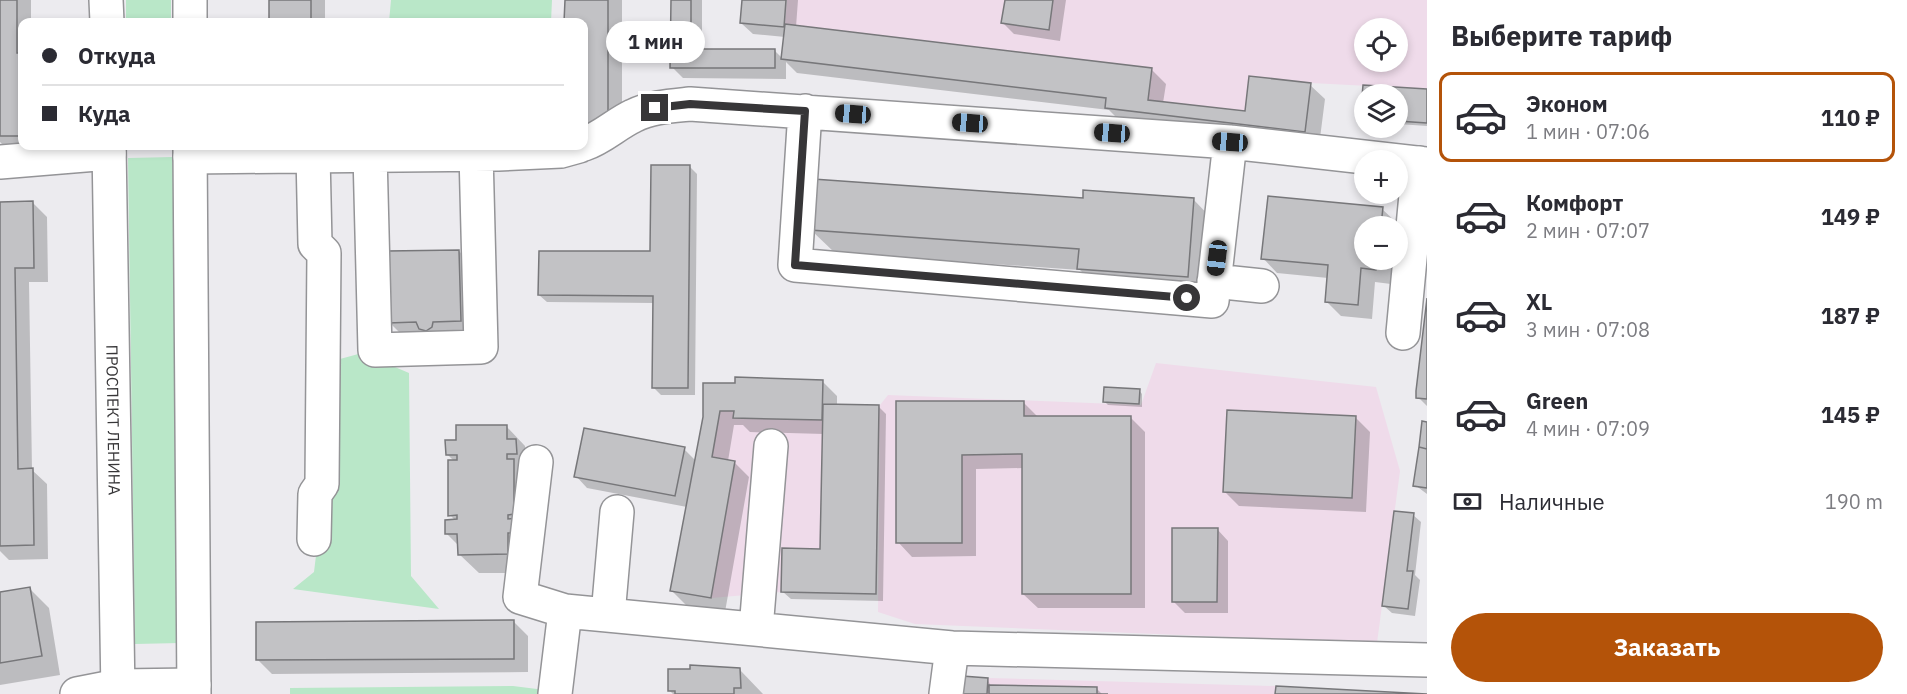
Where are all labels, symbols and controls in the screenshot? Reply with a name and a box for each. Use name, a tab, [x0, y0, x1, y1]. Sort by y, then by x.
map controls	[1354, 18, 1408, 270]
button: locate	[1354, 18, 1408, 72]
text: Выберите тариф	[1451, 18, 1672, 53]
callout: 1 мин	[606, 21, 704, 63]
text: 1 мин	[628, 28, 683, 55]
text: Откуда	[78, 41, 156, 70]
button: layers	[1354, 84, 1408, 138]
text: Эконом	[1526, 89, 1608, 118]
icon: car	[1454, 90, 1508, 144]
route end	[641, 94, 668, 121]
text: Куда	[78, 99, 131, 128]
text: 110 ₽	[1821, 103, 1880, 132]
car	[834, 104, 872, 124]
car	[951, 113, 989, 133]
text: 1 мин · 07:06	[1526, 118, 1650, 145]
car	[1093, 123, 1131, 143]
car	[1211, 132, 1249, 152]
button: +	[1354, 150, 1408, 204]
text: Комфорт	[1526, 188, 1623, 217]
icon: car	[1454, 189, 1508, 243]
text: 149 ₽	[1821, 202, 1880, 231]
button: −	[1354, 216, 1408, 270]
text: 2 мин · 07:07	[1526, 217, 1650, 244]
car	[1206, 239, 1228, 277]
route start	[1173, 284, 1200, 311]
text: XL	[1526, 287, 1552, 316]
icon: car	[1454, 288, 1508, 342]
text: 187 ₽	[1821, 301, 1880, 330]
text: 3 мин · 07:08	[1526, 316, 1650, 343]
street label: ПРОСПЕКТ ЛЕНИНА	[102, 345, 125, 495]
text: Green	[1526, 386, 1588, 415]
icon: car	[1454, 387, 1508, 441]
text: 145 ₽	[1821, 400, 1880, 429]
text: 4 мин · 07:09	[1526, 415, 1650, 442]
icon: cash	[1451, 485, 1484, 518]
text: Наличные	[1499, 487, 1605, 516]
text: 190 m	[1825, 488, 1883, 515]
button: Заказать	[1451, 613, 1883, 682]

